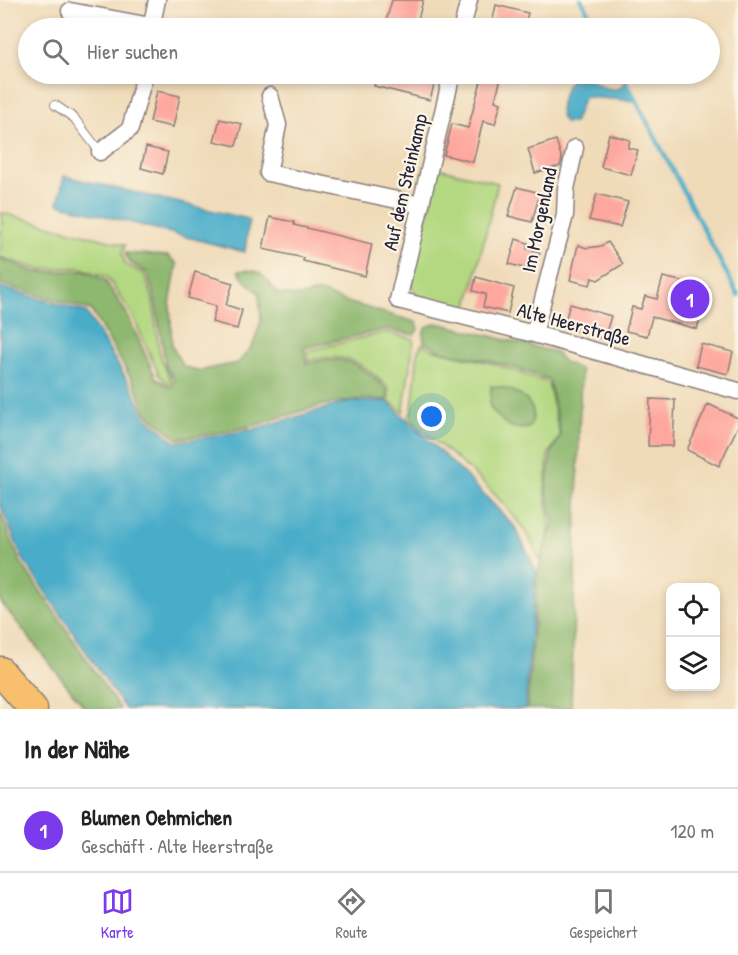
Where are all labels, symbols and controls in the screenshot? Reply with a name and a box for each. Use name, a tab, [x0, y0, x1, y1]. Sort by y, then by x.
search box	[18, 18, 720, 84]
icon: search	[39, 35, 72, 68]
text: Hier suchen	[87, 36, 178, 66]
street label: Auf dem Steinkamp	[376, 111, 433, 253]
street label: Im Morgenland	[514, 165, 563, 275]
pin: 1	[670, 276, 710, 322]
street label: Alte Heerstraße	[515, 295, 634, 352]
your location	[417, 402, 446, 431]
map controls	[666, 583, 720, 691]
button: locate	[666, 583, 720, 637]
button: layers	[666, 637, 720, 691]
text: In der Nähe	[24, 731, 130, 766]
text: Blumen Oehmichen	[81, 802, 232, 832]
text: 1	[40, 817, 47, 844]
text: 120 m	[670, 817, 714, 844]
text: Geschäft · Alte Heerstraße	[81, 832, 274, 859]
tab: Karte	[101, 885, 134, 943]
tab: Route	[335, 885, 368, 943]
tab: Gespeichert	[569, 885, 637, 943]

